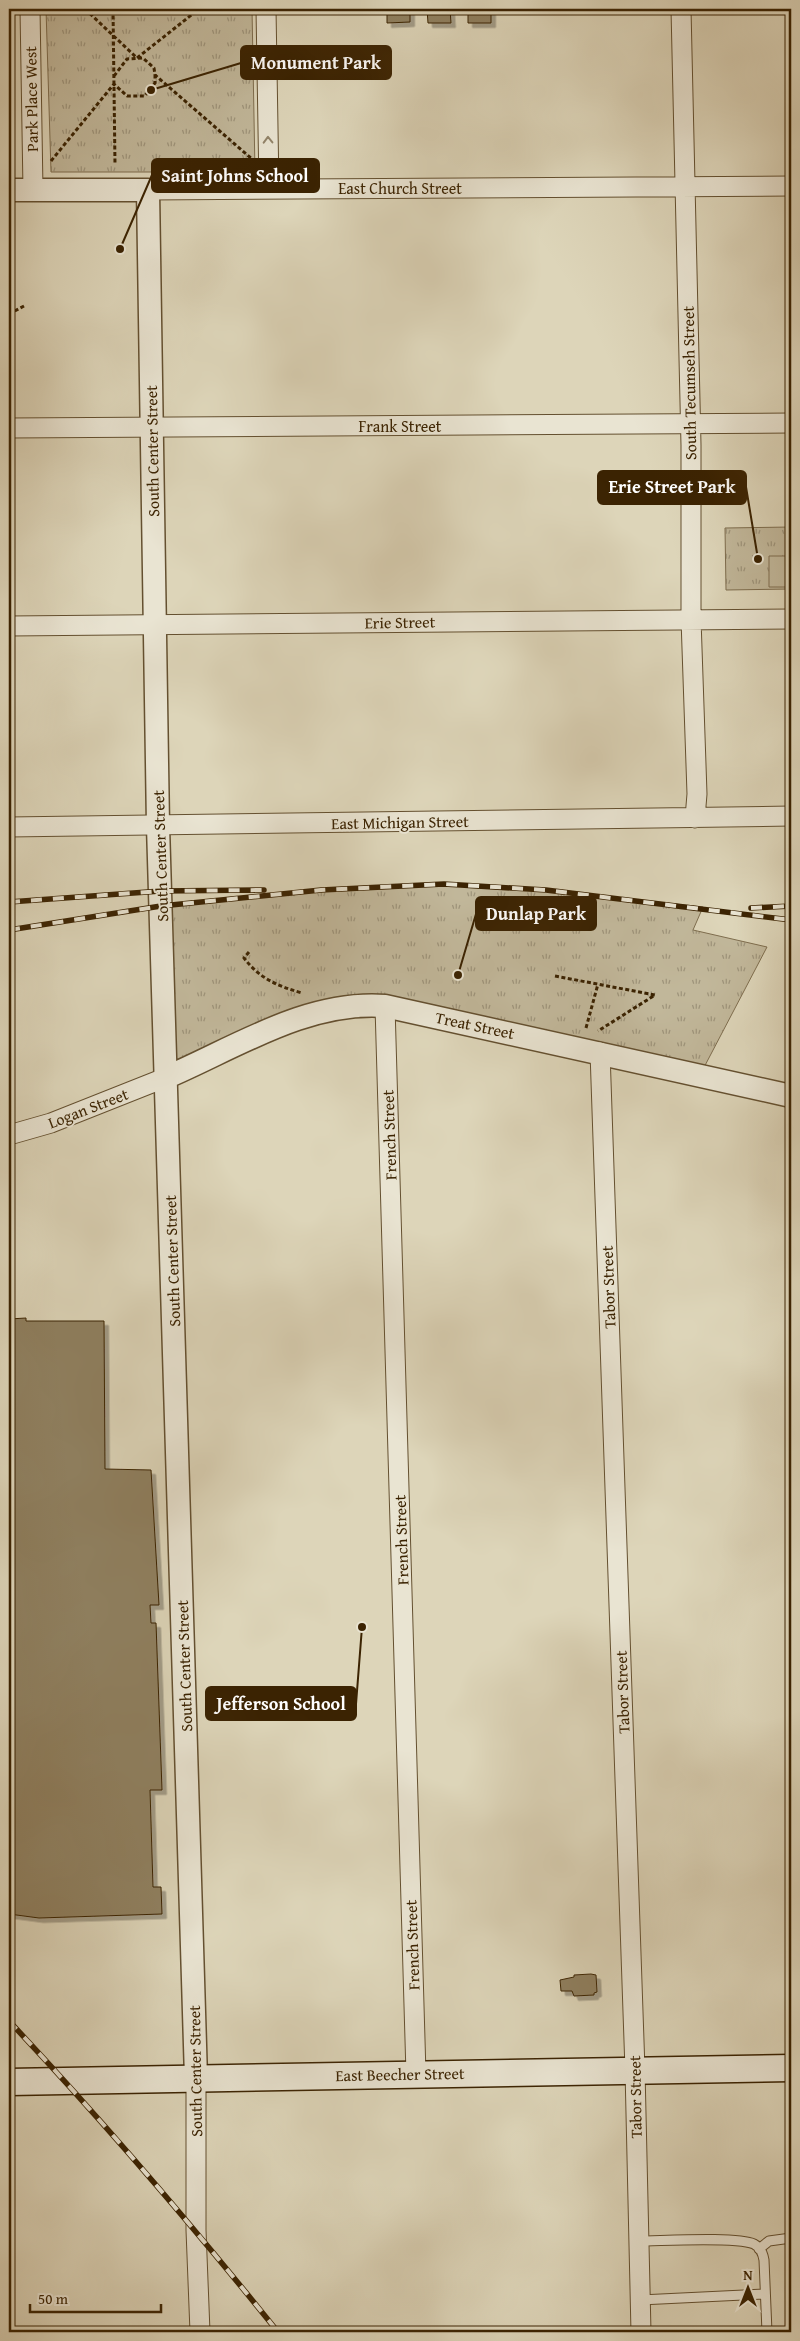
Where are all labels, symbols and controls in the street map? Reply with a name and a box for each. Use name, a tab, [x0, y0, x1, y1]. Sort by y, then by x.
street label: Park Place West	[18, 46, 44, 152]
callout: Monument Park	[241, 46, 391, 79]
text: Monument Park	[251, 49, 382, 76]
one-way arrow	[263, 135, 273, 143]
callout: Saint Johns School	[152, 159, 319, 192]
text: Saint Johns School	[161, 162, 309, 189]
street label: East Church Street	[338, 176, 462, 200]
street label: South Tecumseh Street	[676, 305, 702, 460]
street label: South Center Street	[139, 385, 165, 517]
street label: Frank Street	[359, 414, 442, 438]
callout: Erie Street Park	[598, 471, 746, 504]
text: Erie Street Park	[608, 473, 736, 500]
street label: Erie Street	[364, 609, 436, 635]
street label: South Center Street	[146, 789, 174, 922]
street label: East Michigan Street	[331, 809, 469, 835]
callout: Dunlap Park	[476, 897, 596, 930]
text: Dunlap Park	[486, 900, 587, 927]
street label: Treat Street	[433, 1005, 517, 1045]
street label: Logan Street	[44, 1082, 132, 1134]
street label: French Street	[375, 1089, 403, 1181]
street label: South Center Street	[158, 1194, 186, 1327]
street label: Tabor Street	[595, 1245, 621, 1329]
street label: French Street	[387, 1494, 415, 1586]
street label: South Center Street	[170, 1599, 198, 1732]
street label: Tabor Street	[609, 1650, 635, 1734]
callout: Jefferson School	[206, 1687, 356, 1720]
text: Jefferson School	[213, 1690, 346, 1717]
street label: French Street	[398, 1899, 426, 1991]
street label: South Center Street	[182, 2005, 208, 2137]
street label: Tabor Street	[622, 2055, 648, 2139]
street label: East Beecher Street	[335, 2061, 465, 2087]
north arrow	[722, 2264, 772, 2314]
text: N	[743, 2265, 753, 2285]
scale bar	[30, 2281, 161, 2313]
text: 50 m	[38, 2288, 69, 2309]

